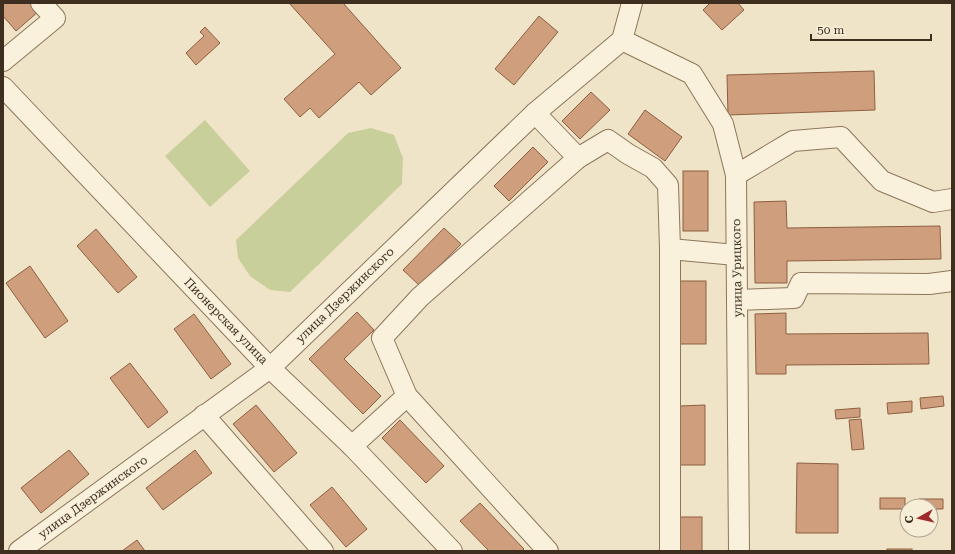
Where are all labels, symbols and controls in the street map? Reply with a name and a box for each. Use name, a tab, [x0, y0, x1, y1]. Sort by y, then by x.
scale bar	[811, 16, 931, 42]
text: 50 m	[817, 23, 844, 37]
street label: улица Урицкого	[729, 218, 745, 318]
street label: улица Дзержинского	[293, 244, 397, 346]
street label: Пионерская улица	[181, 275, 271, 367]
street label: улица Дзержинского	[36, 453, 150, 541]
north arrow	[899, 498, 939, 538]
text: С	[903, 514, 917, 524]

